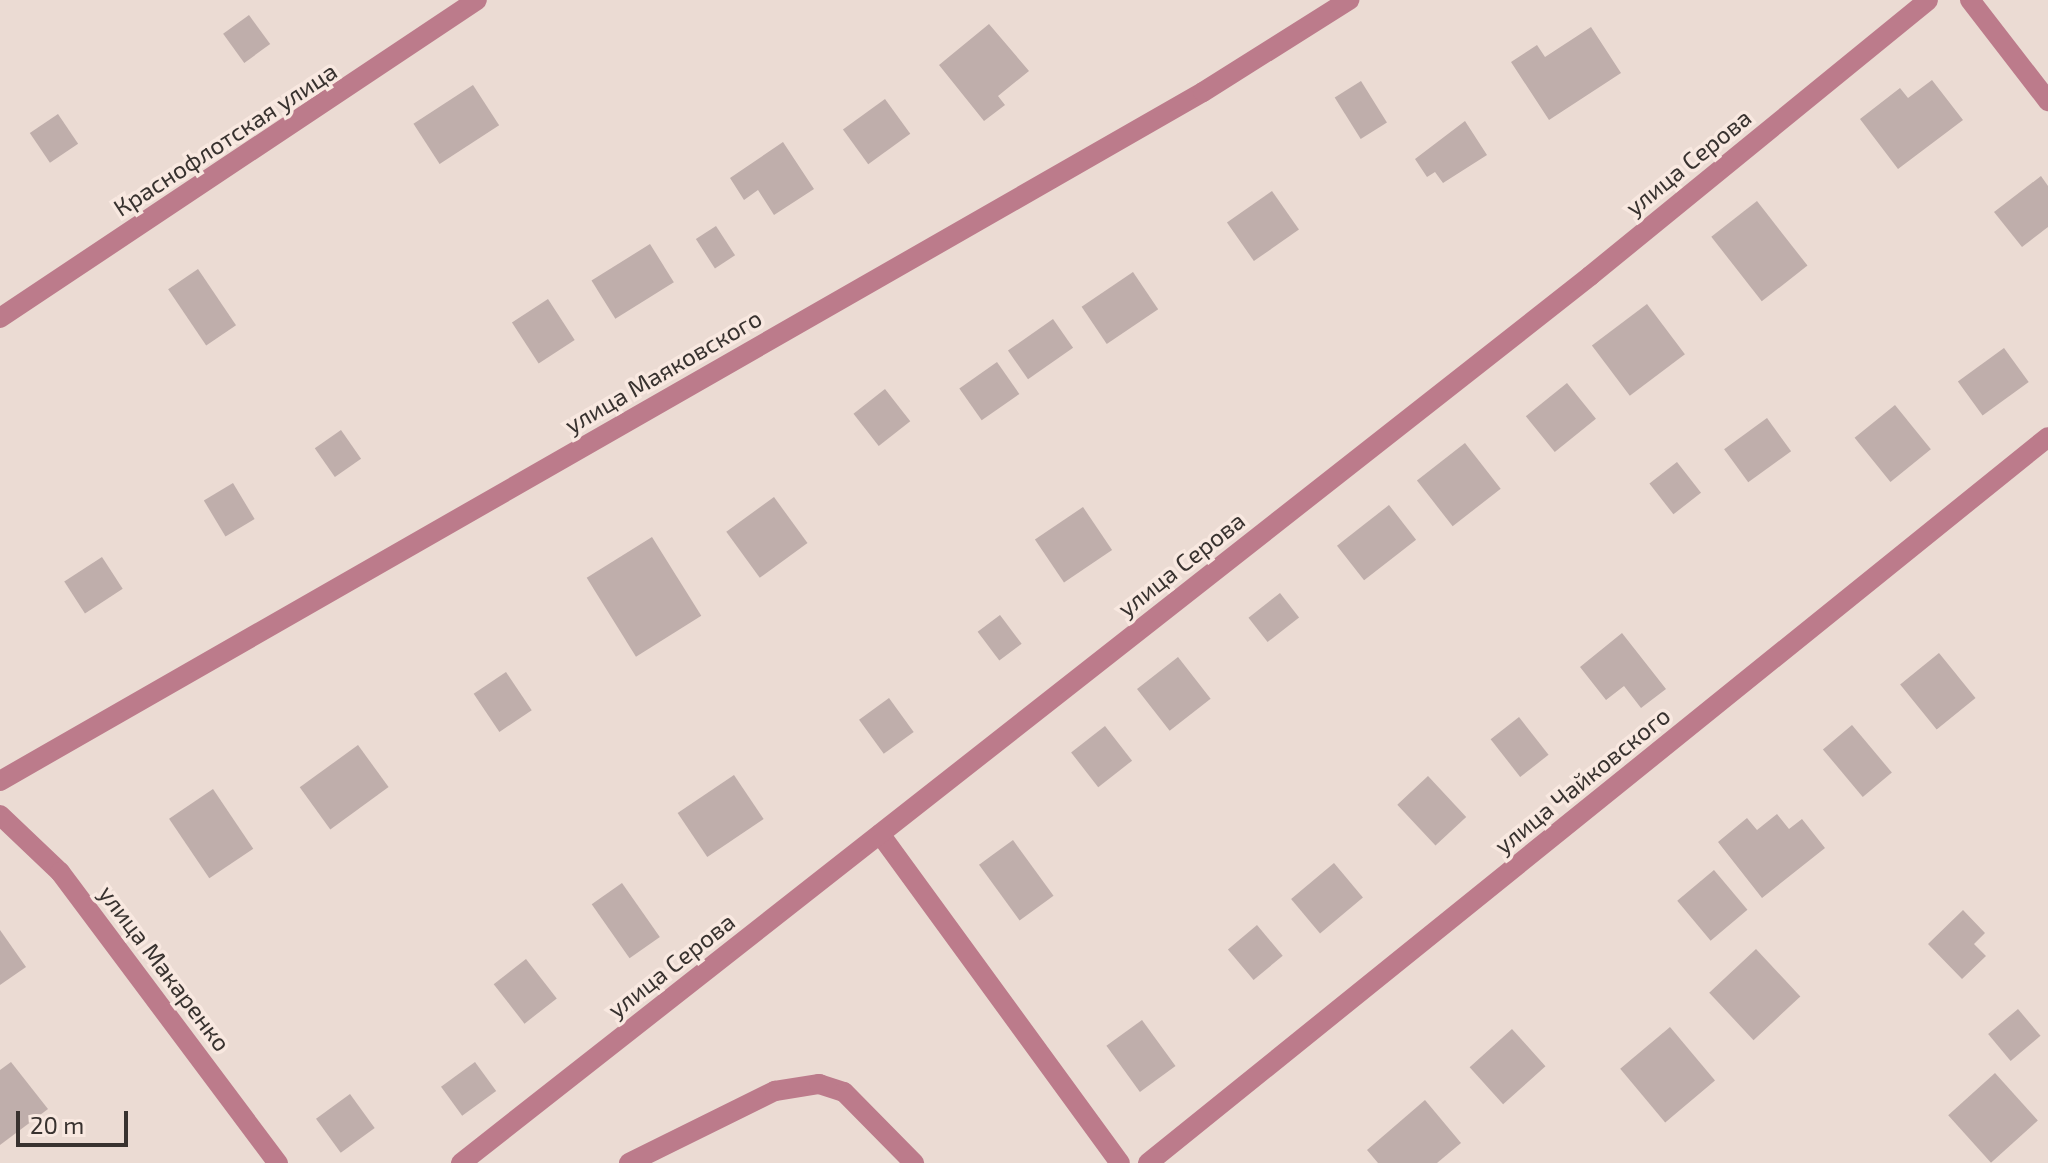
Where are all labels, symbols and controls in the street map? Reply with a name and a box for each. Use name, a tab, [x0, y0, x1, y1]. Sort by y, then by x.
street label: Краснофлотская улица	[108, 56, 342, 222]
street label: улица Серова	[1619, 103, 1757, 221]
street label: улица Маяковского	[560, 303, 766, 439]
street label: улица Серова	[1112, 506, 1250, 622]
street label: улица Чайковского	[1488, 700, 1676, 860]
street label: улица Макаренко	[93, 879, 237, 1057]
street label: улица Серова	[602, 907, 740, 1023]
scale bar	[20, 1095, 132, 1145]
text: 20 m	[30, 1110, 84, 1139]

